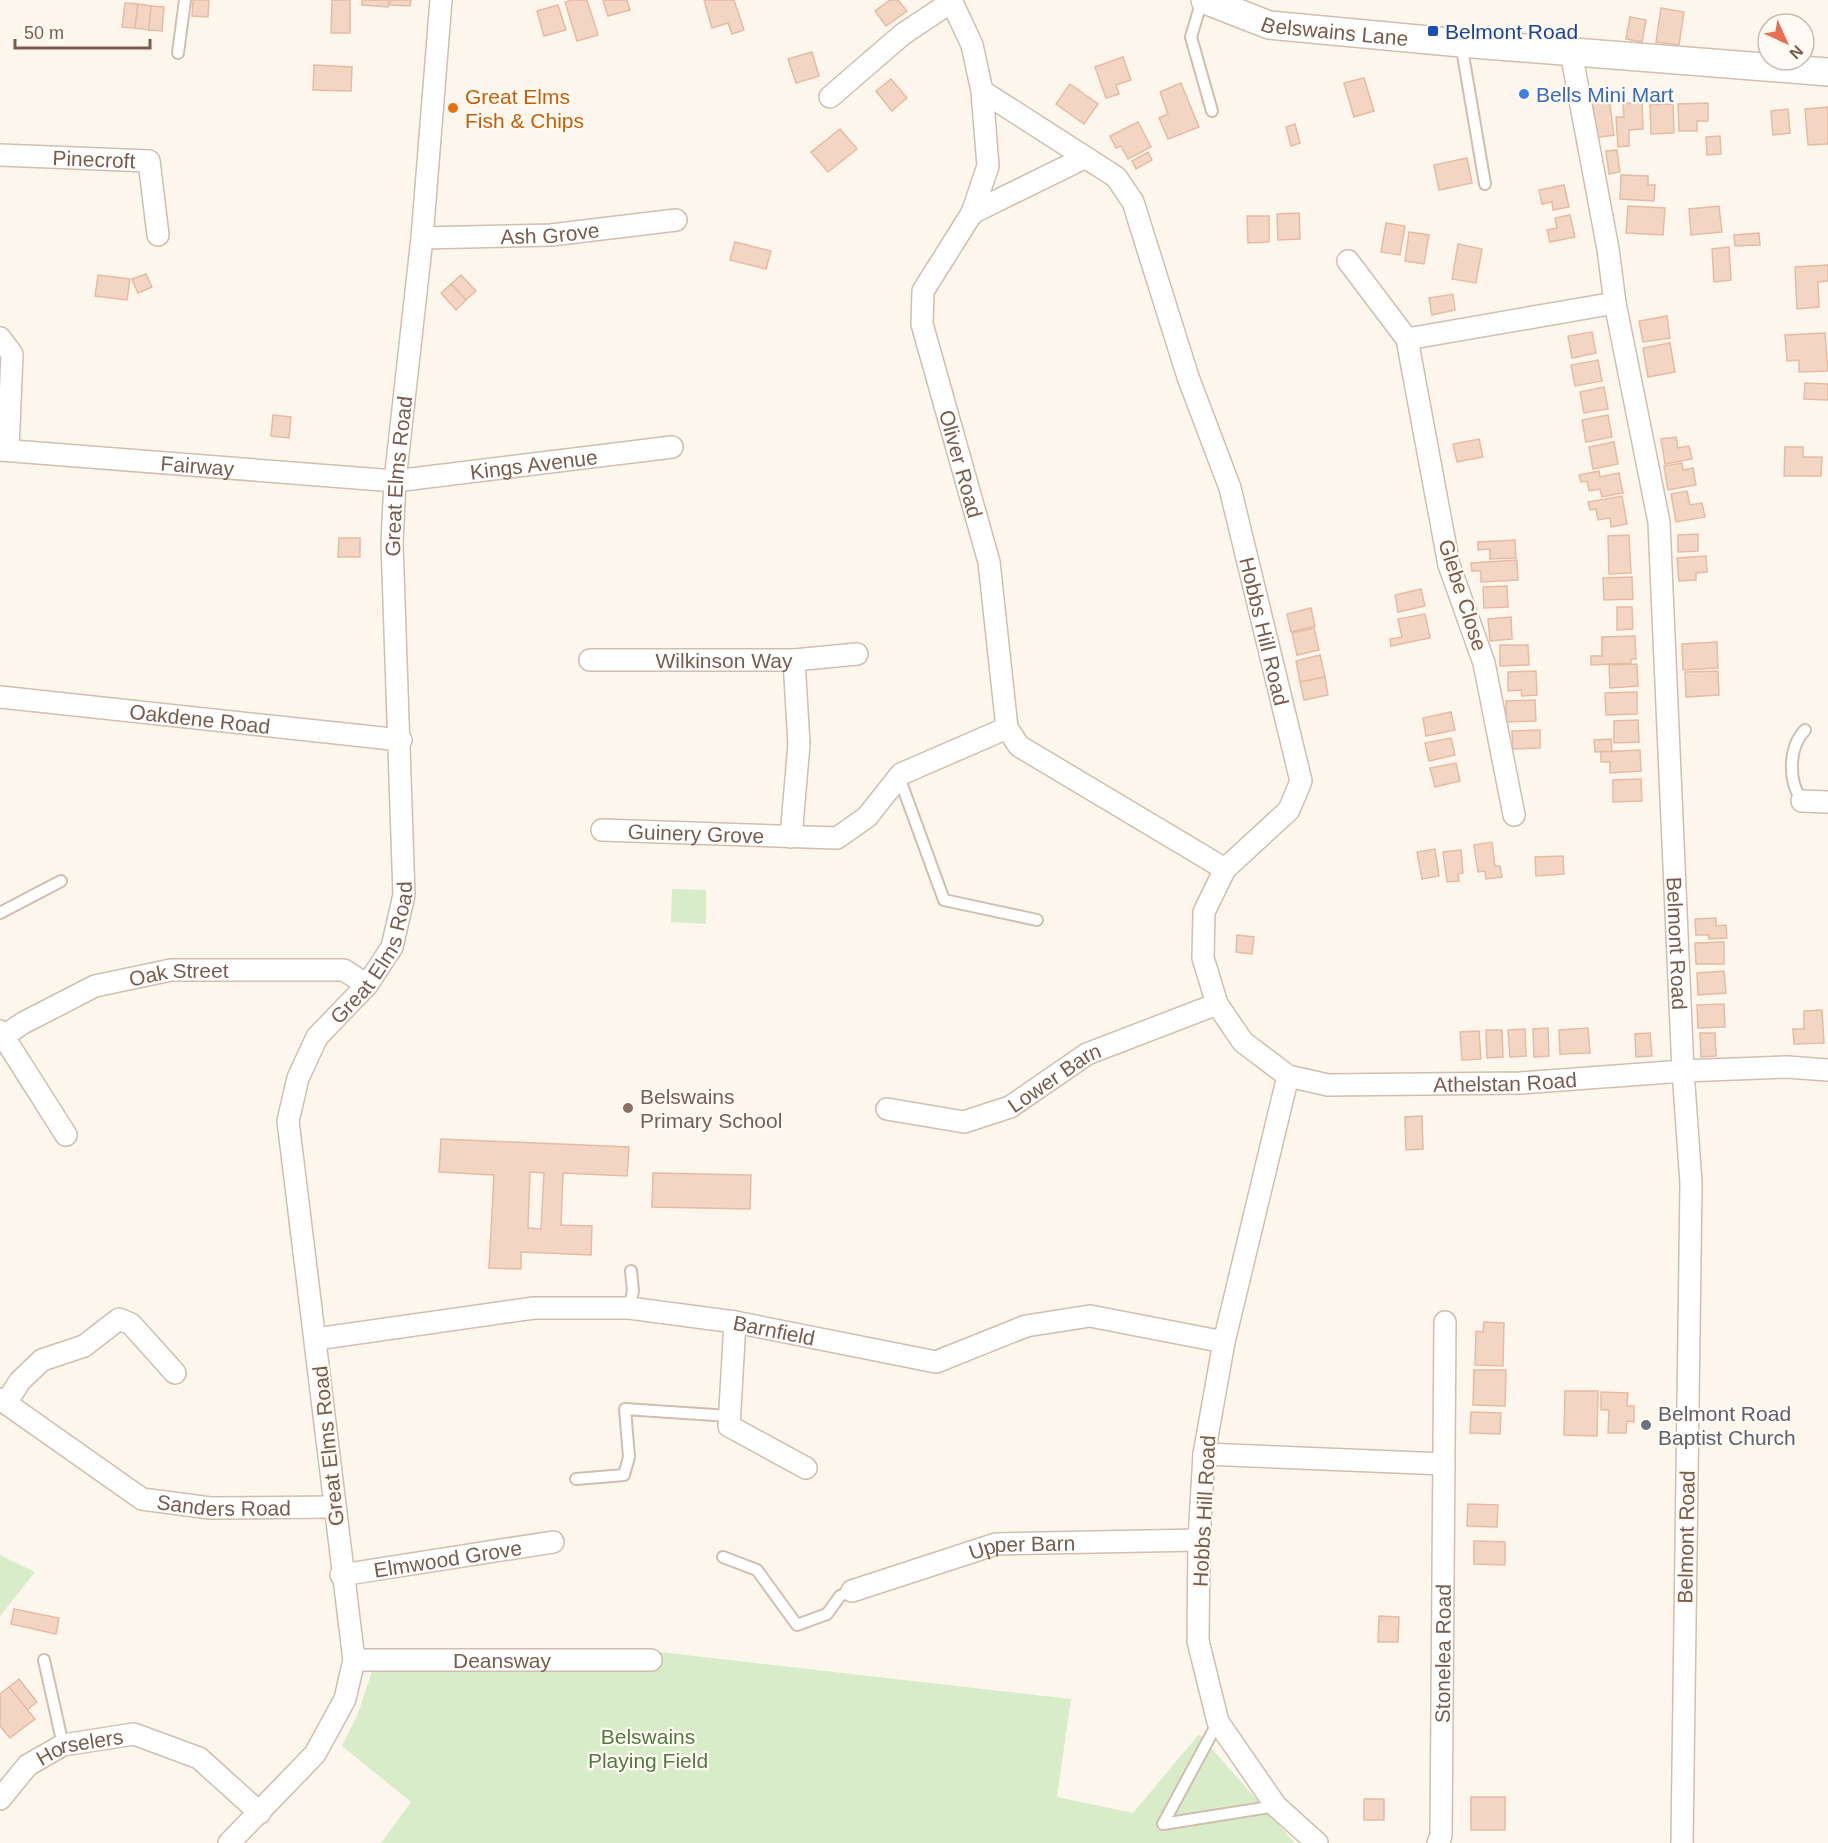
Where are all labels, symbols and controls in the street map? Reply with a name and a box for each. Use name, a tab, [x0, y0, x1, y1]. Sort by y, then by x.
scale bar	[15, 12, 150, 50]
street label: Belswains Lane	[1258, 12, 1409, 50]
north arrow	[1756, 12, 1816, 72]
place label: Belmont Road	[1445, 20, 1578, 43]
text: 50 m	[24, 23, 64, 43]
marker: Belmont Road	[1426, 24, 1440, 38]
text: N	[1786, 42, 1806, 62]
place label: Bells Mini Mart	[1536, 83, 1674, 106]
place label: Great Elms Fish & Chips	[465, 85, 584, 132]
marker: Bells Mini Mart	[1517, 87, 1531, 101]
marker: Great Elms Fish & Chips	[446, 101, 460, 115]
street label: Pinecroft	[52, 146, 136, 172]
street label: Ash Grove	[500, 218, 601, 248]
street label: Great Elms Road	[380, 395, 416, 557]
street label: Oliver Road	[935, 407, 987, 520]
street label: Kings Avenue	[469, 445, 599, 483]
street label: Fairway	[160, 451, 235, 480]
street label: Glebe Close	[1434, 536, 1492, 654]
street label: Hobbs Hill Road	[1236, 555, 1294, 708]
street label: Wilkinson Way	[656, 649, 793, 672]
street label: Oakdene Road	[128, 699, 271, 737]
street label: Guinery Grove	[627, 819, 765, 847]
street label: Belmont Road	[1663, 876, 1692, 1010]
street label: Great Elms Road	[325, 881, 416, 1028]
street label: Oak Street	[127, 958, 229, 990]
street label: Lower Barn	[1003, 1038, 1104, 1117]
street label: Athelstan Road	[1433, 1067, 1578, 1095]
place label: Belswains Primary School	[640, 1085, 782, 1132]
marker: Belswains Primary School	[621, 1101, 635, 1115]
street label: Barnfield	[731, 1310, 817, 1349]
street label: Great Elms Road	[308, 1365, 348, 1527]
place label: Belmont Road Baptist Church	[1658, 1402, 1796, 1449]
marker: Belmont Road Baptist Church	[1639, 1418, 1653, 1432]
street label: Hobbs Hill Road	[1189, 1435, 1219, 1587]
street label: Belmont Road	[1673, 1470, 1699, 1604]
street label: Sanders Road	[156, 1490, 291, 1520]
street label: Upper Barn	[966, 1531, 1075, 1564]
street label: Elmwood Grove	[372, 1536, 523, 1581]
street label: Stonelea Road	[1430, 1584, 1454, 1723]
street label: Deansway	[453, 1649, 552, 1672]
street label: Horselers	[32, 1724, 125, 1770]
park label: Belswains Playing Field	[588, 1725, 708, 1772]

